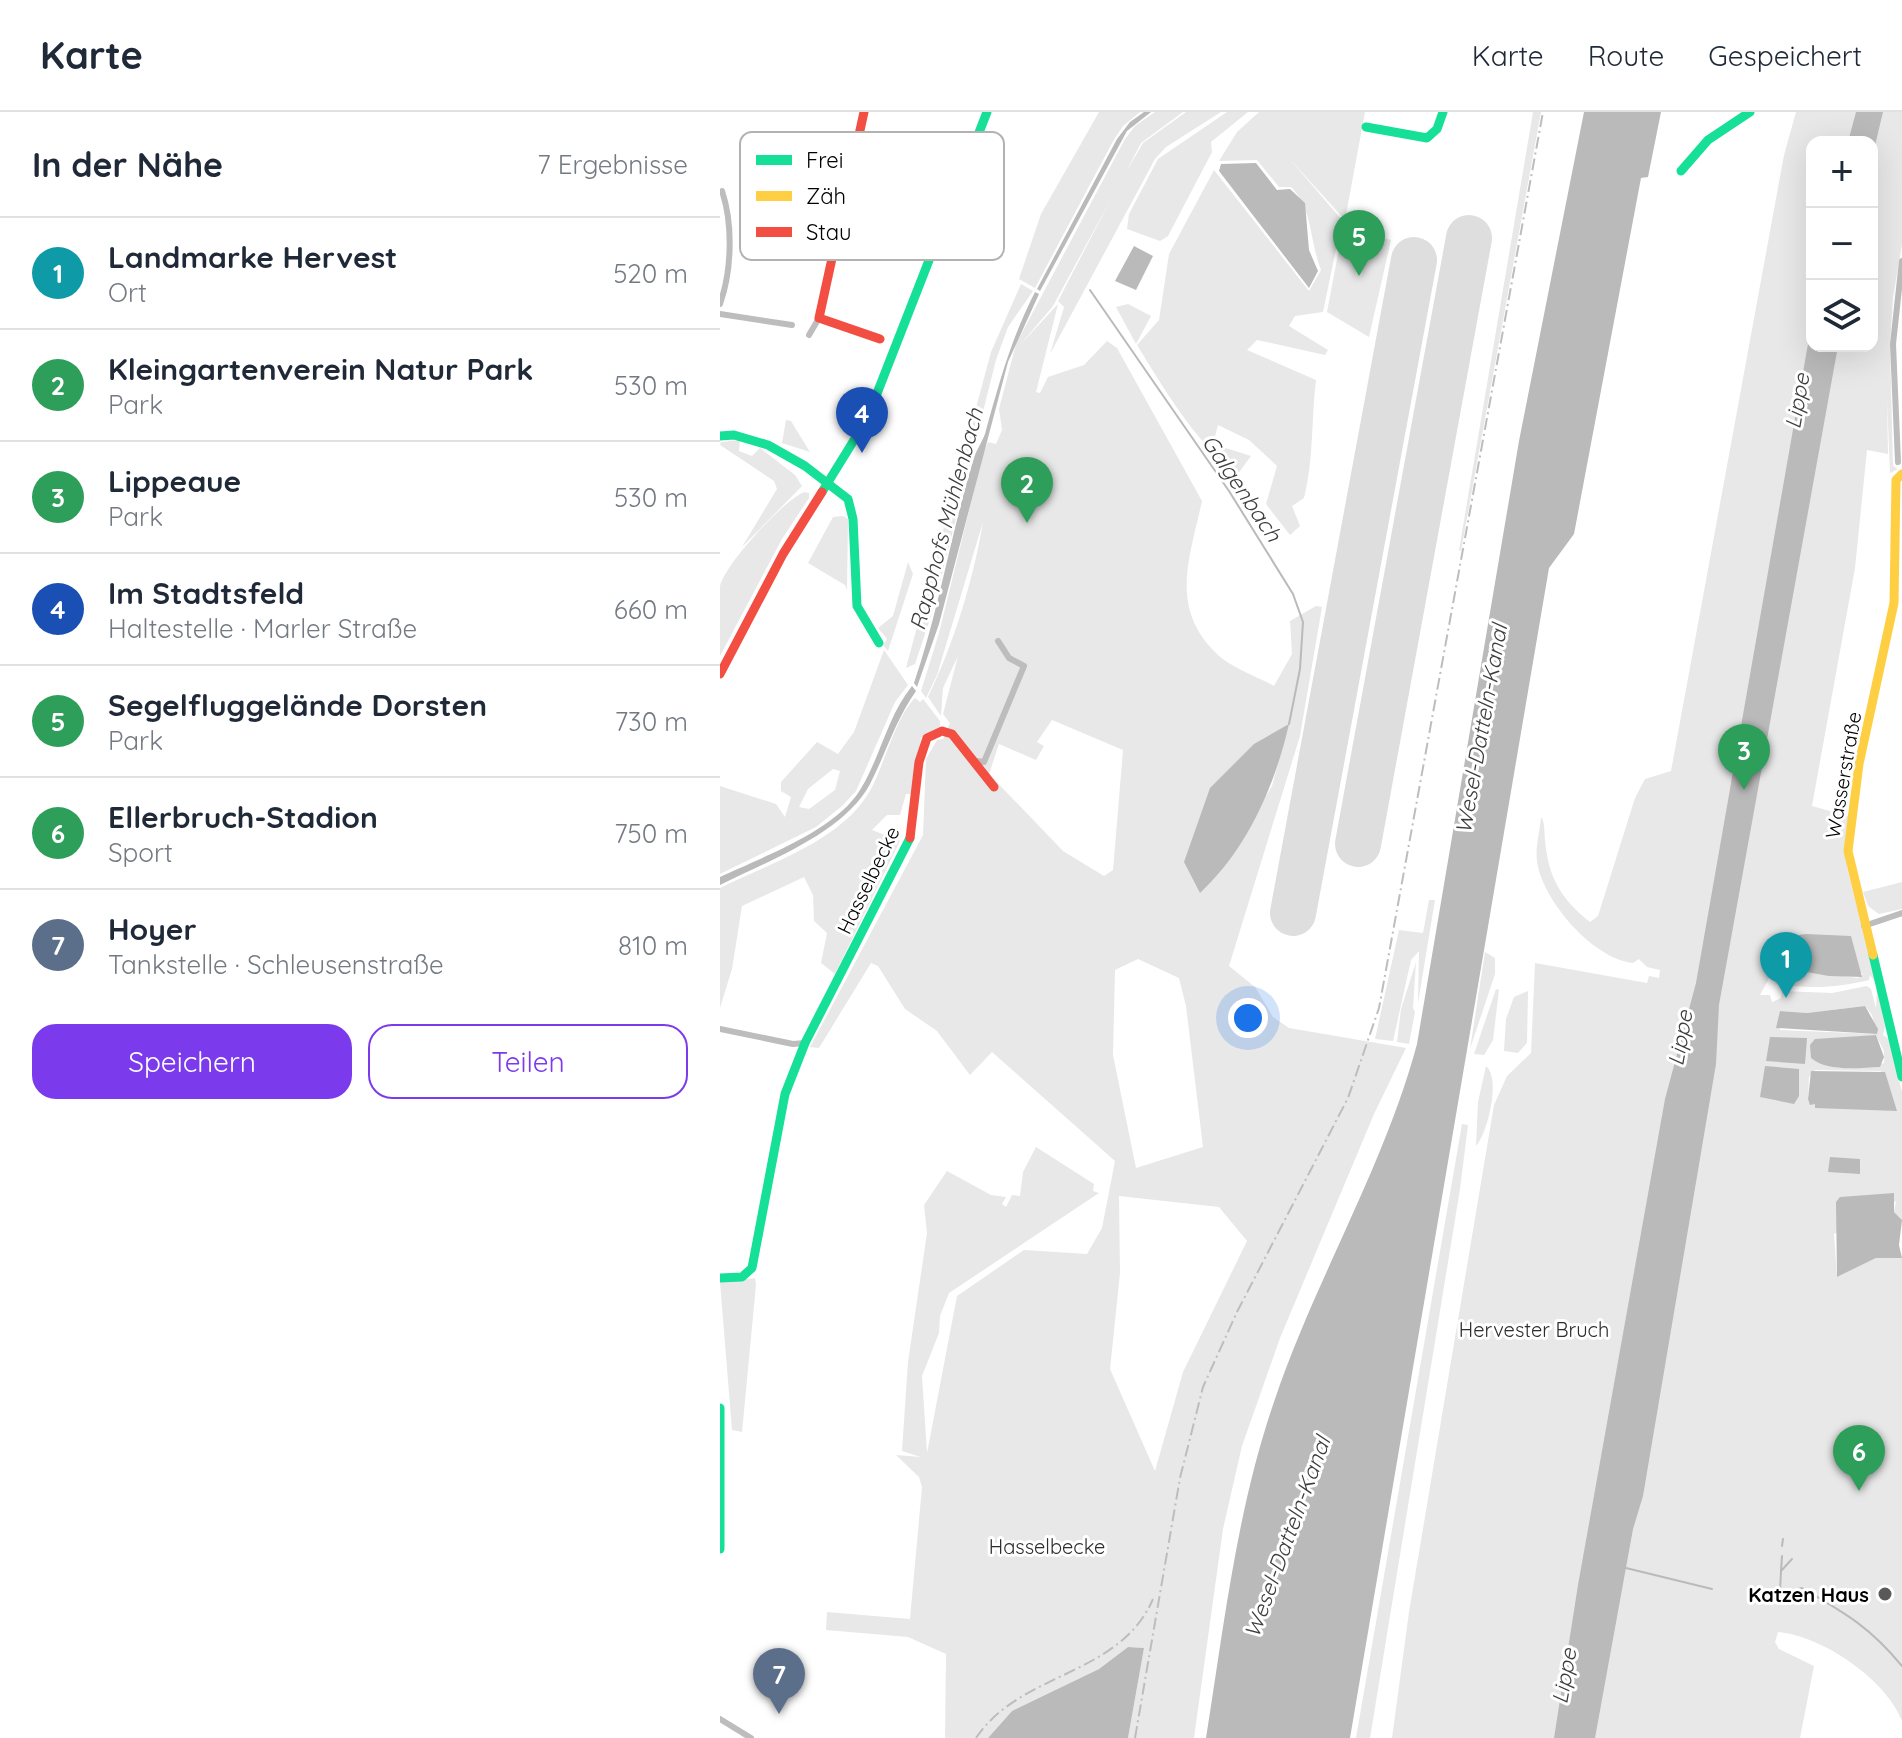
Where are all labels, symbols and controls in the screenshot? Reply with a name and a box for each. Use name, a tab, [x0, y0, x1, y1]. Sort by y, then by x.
text: Karte	[40, 31, 143, 79]
text: Karte	[1472, 38, 1544, 73]
text: Route	[1588, 38, 1664, 73]
text: Gespeichert	[1708, 38, 1862, 73]
legend	[740, 132, 1004, 260]
map controls	[1806, 136, 1878, 352]
button: +	[1806, 136, 1878, 208]
text: In der Nähe	[32, 143, 223, 186]
text: Frei	[806, 146, 843, 174]
text: 7 Ergebnisse	[537, 148, 688, 181]
text: Zäh	[806, 182, 846, 210]
button: −	[1806, 208, 1878, 280]
pin: 5	[1333, 210, 1385, 276]
text: Stau	[806, 218, 851, 246]
text: Landmarke Hervest	[108, 238, 397, 276]
text: 1	[53, 257, 63, 290]
text: 520 m	[613, 257, 688, 290]
text: Ort	[108, 276, 147, 309]
button: layers	[1806, 280, 1878, 352]
text: Kleingartenverein Natur Park	[108, 350, 533, 388]
text: 2	[51, 369, 65, 402]
text: 530 m	[614, 369, 688, 402]
water label: Lippe	[1778, 370, 1816, 431]
pin: 4	[836, 387, 888, 453]
text: Park	[108, 388, 163, 421]
water label: Rapphofs Mühlenbach	[903, 404, 989, 633]
water label: Galgenbach	[1196, 429, 1288, 547]
pin: 2	[1001, 457, 1053, 523]
text: Lippeaue	[108, 462, 241, 500]
text: 3	[51, 481, 65, 514]
text: 530 m	[614, 481, 688, 514]
text: Park	[108, 500, 163, 533]
text: Im Stadtsfeld	[108, 574, 304, 612]
text: 4	[50, 593, 66, 626]
text: 660 m	[614, 593, 688, 626]
text: Haltestelle · Marler Straße	[108, 612, 417, 645]
water label: Wesel-Datteln-Kanal	[1449, 619, 1514, 836]
text: Segelfluggelände Dorsten	[108, 686, 487, 724]
text: 5	[51, 705, 65, 738]
text: 730 m	[615, 705, 688, 738]
street label: Wasserstraße	[1820, 710, 1866, 840]
text: Park	[108, 724, 163, 757]
pin: 3	[1718, 724, 1770, 790]
text: Ellerbruch-Stadion	[108, 798, 378, 836]
text: 6	[51, 817, 65, 850]
text: 750 m	[614, 817, 688, 850]
street label: Hasselbecke	[831, 822, 905, 938]
text: Sport	[108, 836, 173, 869]
text: Hoyer	[108, 910, 196, 948]
text: 7	[51, 929, 65, 962]
text: 810 m	[618, 929, 688, 962]
pin: 1	[1760, 932, 1812, 998]
text: Tankstelle · Schleusenstraße	[108, 948, 444, 981]
your location	[1228, 998, 1268, 1038]
water label: Lippe	[1661, 1007, 1699, 1068]
button: Speichern	[32, 1024, 352, 1099]
button: Teilen	[368, 1024, 688, 1099]
park label: Hervester Bruch	[1459, 1317, 1609, 1342]
pin: 6	[1833, 1425, 1885, 1491]
water label: Wesel-Datteln-Kanal	[1238, 1430, 1337, 1641]
park label: Hasselbecke	[989, 1534, 1105, 1559]
place label: Katzen Haus	[1748, 1582, 1869, 1607]
marker: Katzen Haus	[1876, 1585, 1894, 1603]
water label: Lippe	[1545, 1645, 1583, 1706]
pin: 7	[753, 1648, 805, 1714]

